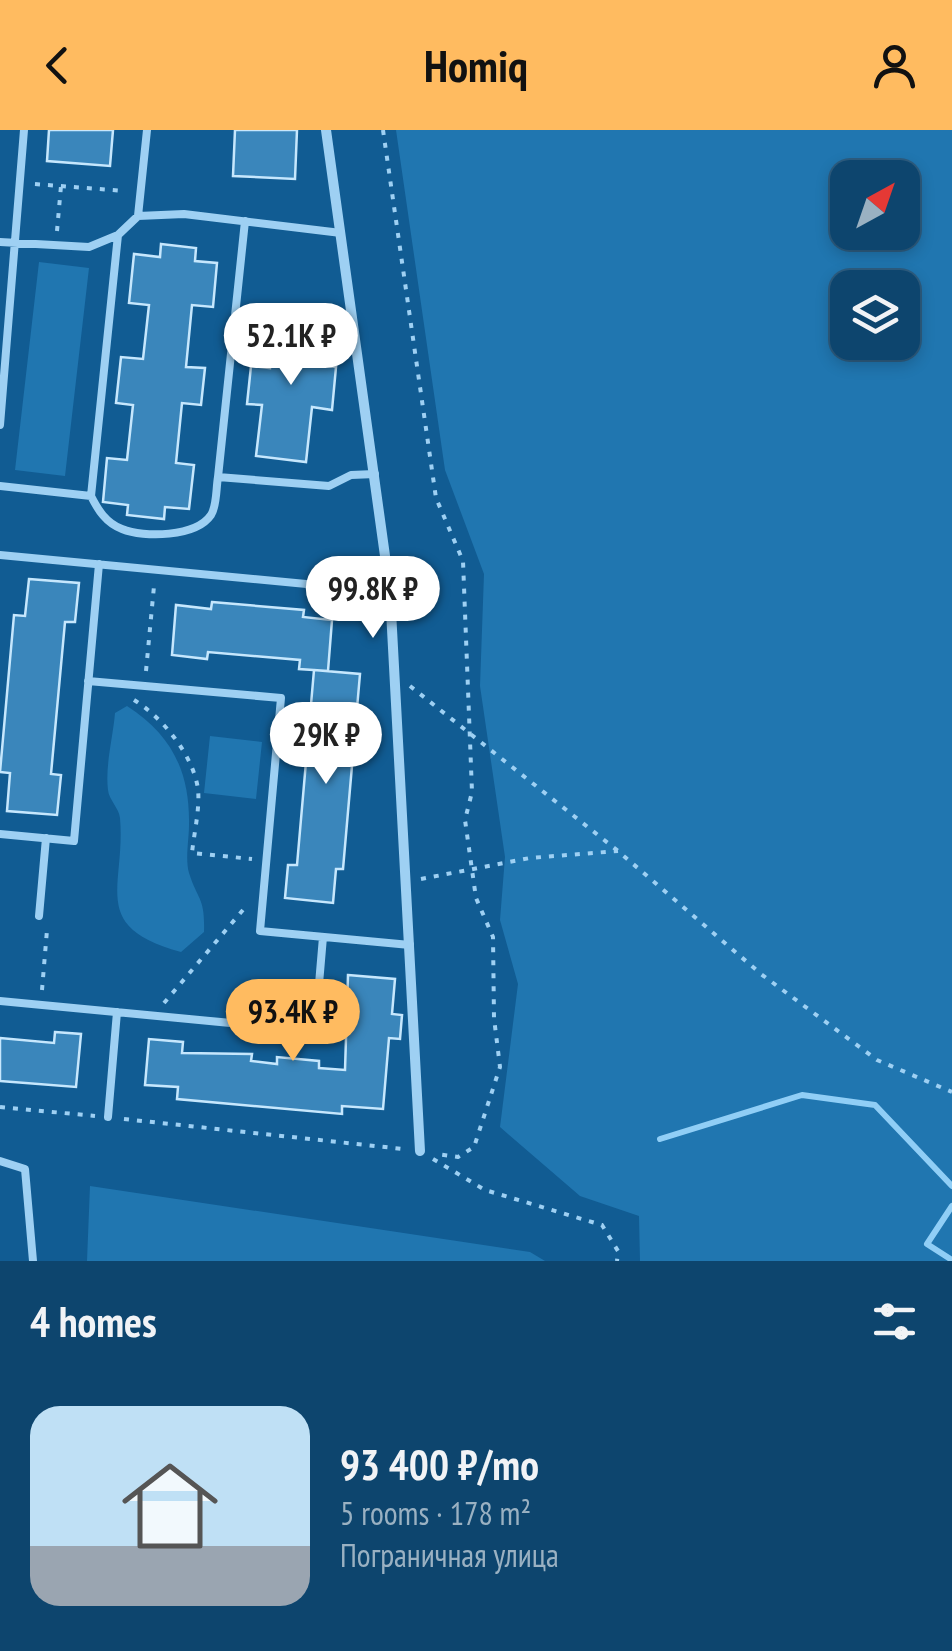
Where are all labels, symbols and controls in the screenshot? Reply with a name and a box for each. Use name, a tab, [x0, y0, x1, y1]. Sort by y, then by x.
text: Homiq	[424, 36, 528, 94]
icon: back	[30, 38, 85, 93]
icon: person	[867, 38, 922, 93]
north arrow	[830, 160, 920, 250]
map controls	[830, 160, 920, 360]
button: layers	[830, 270, 920, 360]
pin: 52.1K ₽	[199, 303, 383, 388]
text: 52.1K ₽	[246, 314, 336, 356]
pin: 99.8K ₽	[281, 556, 465, 641]
text: 99.8K ₽	[328, 567, 418, 609]
pin: 29K ₽	[256, 702, 396, 787]
text: 29K ₽	[292, 713, 360, 755]
pin: 93.4K ₽	[201, 979, 385, 1064]
text: 93.4K ₽	[248, 990, 338, 1032]
text: 4 homes	[30, 1294, 157, 1349]
icon: filters	[867, 1294, 922, 1349]
text: 93 400 ₽/mo	[340, 1437, 539, 1492]
icon: home	[110, 1446, 230, 1566]
text: 5 rooms · 178 m²	[340, 1492, 531, 1534]
text: Пограничная улица	[340, 1534, 559, 1576]

